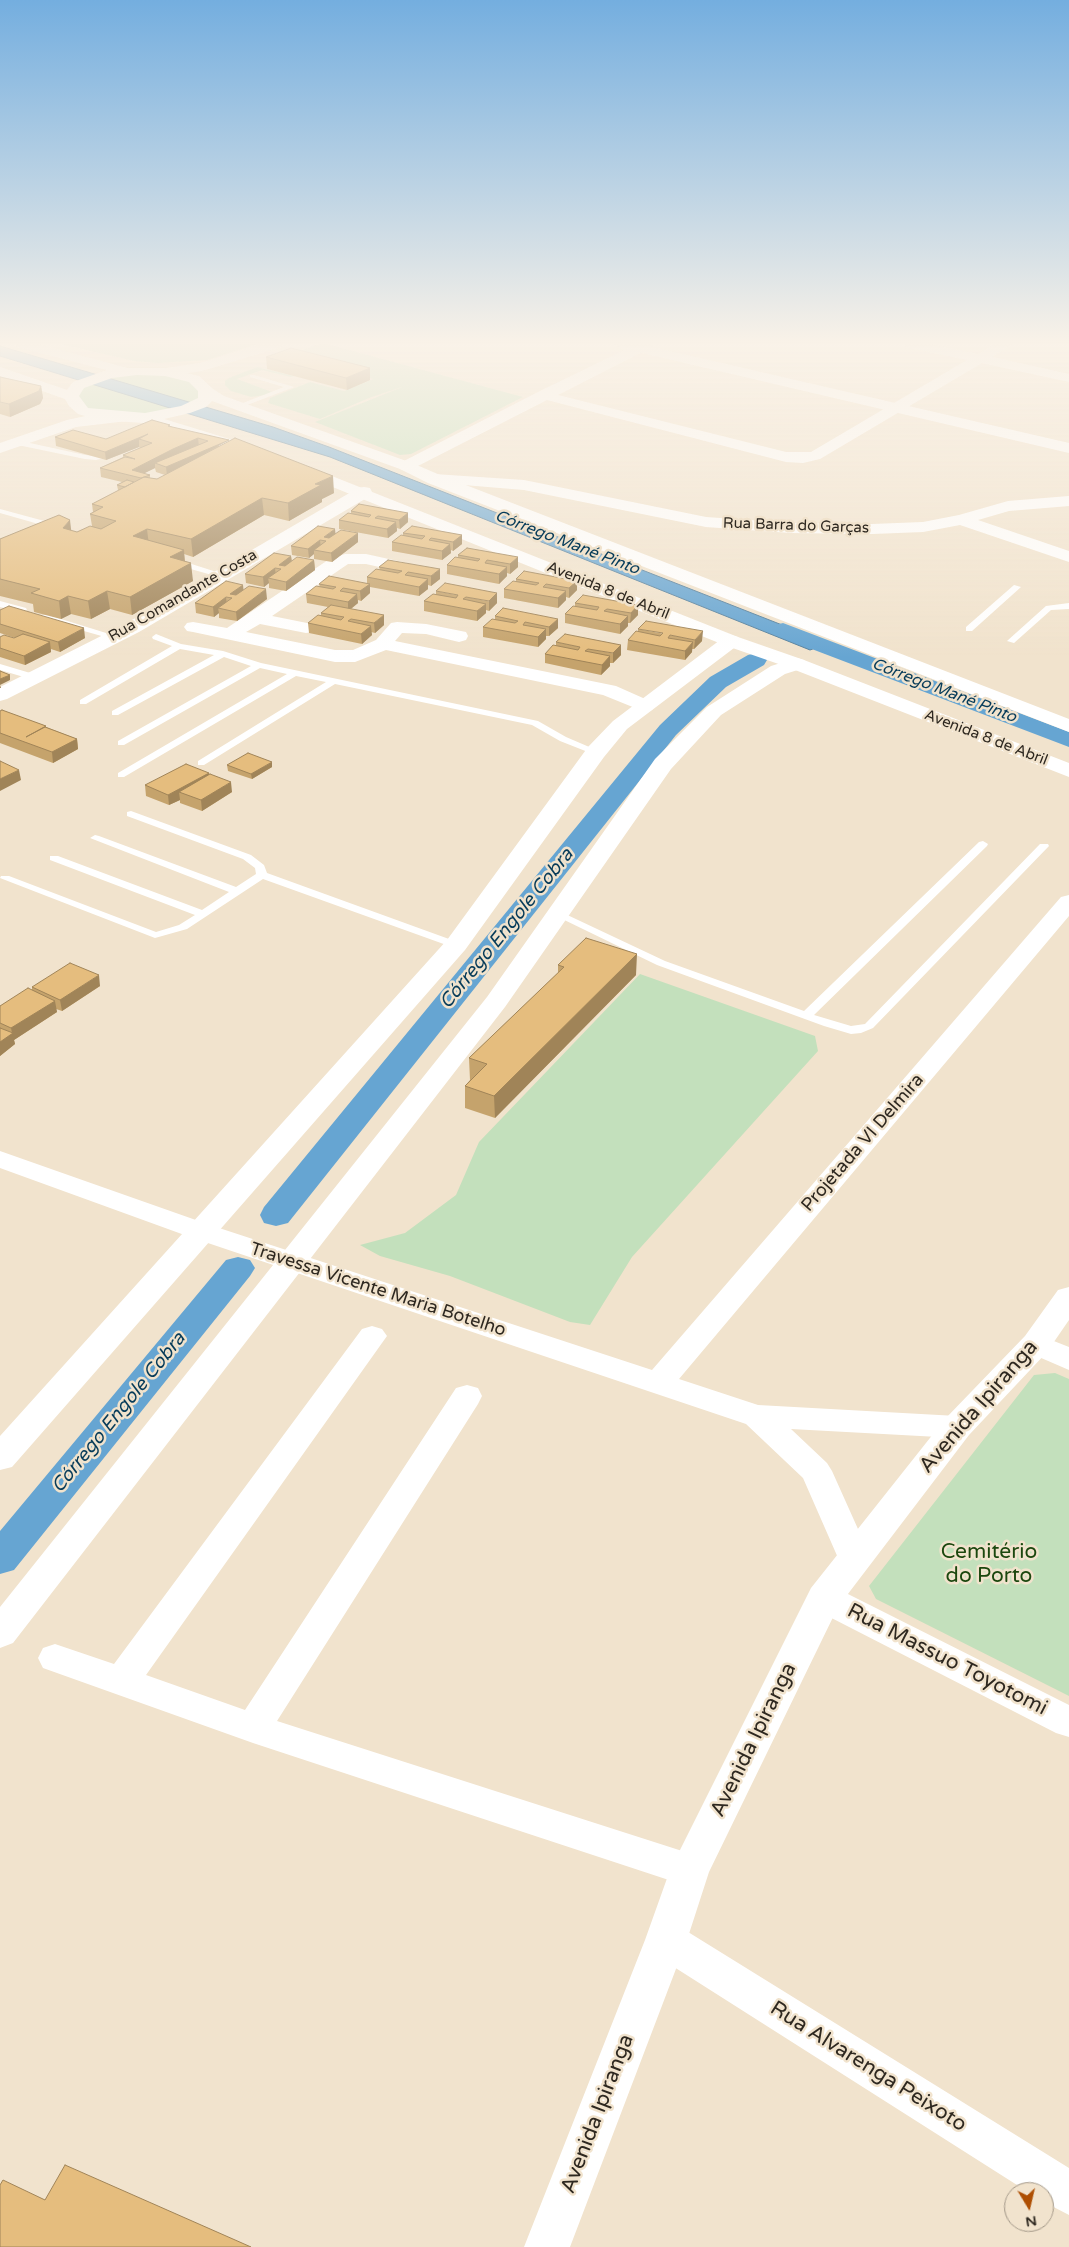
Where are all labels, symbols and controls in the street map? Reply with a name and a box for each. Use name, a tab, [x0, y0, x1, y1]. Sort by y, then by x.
water label: Córrego Mané Pinto	[492, 507, 642, 579]
street label: Rua Barra do Garças	[723, 514, 869, 538]
street label: Rua Comandante Costa	[106, 546, 260, 646]
street label: Avenida 8 de Abril	[544, 558, 672, 624]
water label: Córrego Mané Pinto	[869, 655, 1019, 727]
street label: Avenida 8 de Abril	[922, 706, 1050, 770]
water label: Córrego Engole Cobra	[435, 844, 579, 1014]
street label: Projetada VI Delmira	[797, 1070, 929, 1216]
street label: Travessa Vicente Maria Botelho	[247, 1238, 509, 1342]
water label: Córrego Engole Cobra	[47, 1328, 191, 1498]
street label: Avenida Ipiranga	[914, 1335, 1044, 1479]
park label: Cemitério do Porto	[941, 1539, 1037, 1589]
street label: Rua Massuo Toyotomi	[843, 1599, 1051, 1721]
street label: Avenida Ipiranga	[706, 1659, 802, 1821]
street label: Rua Alvarenga Peixoto	[765, 1996, 971, 2138]
street label: Avenida Ipiranga	[556, 2031, 640, 2197]
north arrow	[1004, 2182, 1054, 2232]
text: N	[1024, 2212, 1038, 2231]

